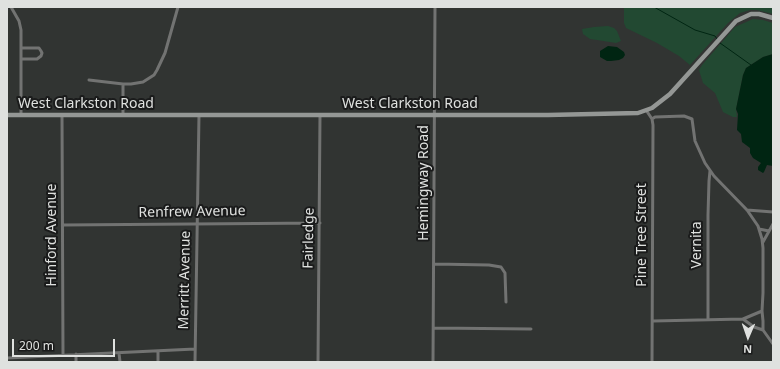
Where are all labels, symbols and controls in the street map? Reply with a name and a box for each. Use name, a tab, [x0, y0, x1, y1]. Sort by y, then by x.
street label: West Clarkston Road	[18, 96, 154, 112]
street label: West Clarkston Road	[342, 96, 478, 112]
street label: Hemingway Road	[416, 125, 432, 241]
street label: Pine Tree Street	[634, 183, 650, 287]
street label: Hinford Avenue	[44, 184, 60, 286]
street label: Renfrew Avenue	[138, 203, 246, 221]
street label: Fairledge	[300, 207, 318, 269]
street label: Vernita	[689, 222, 705, 268]
street label: Merritt Avenue	[176, 231, 194, 329]
north arrow	[728, 317, 768, 357]
scale bar	[14, 331, 117, 357]
text: 200 m	[19, 337, 54, 354]
text: N	[743, 342, 752, 357]

